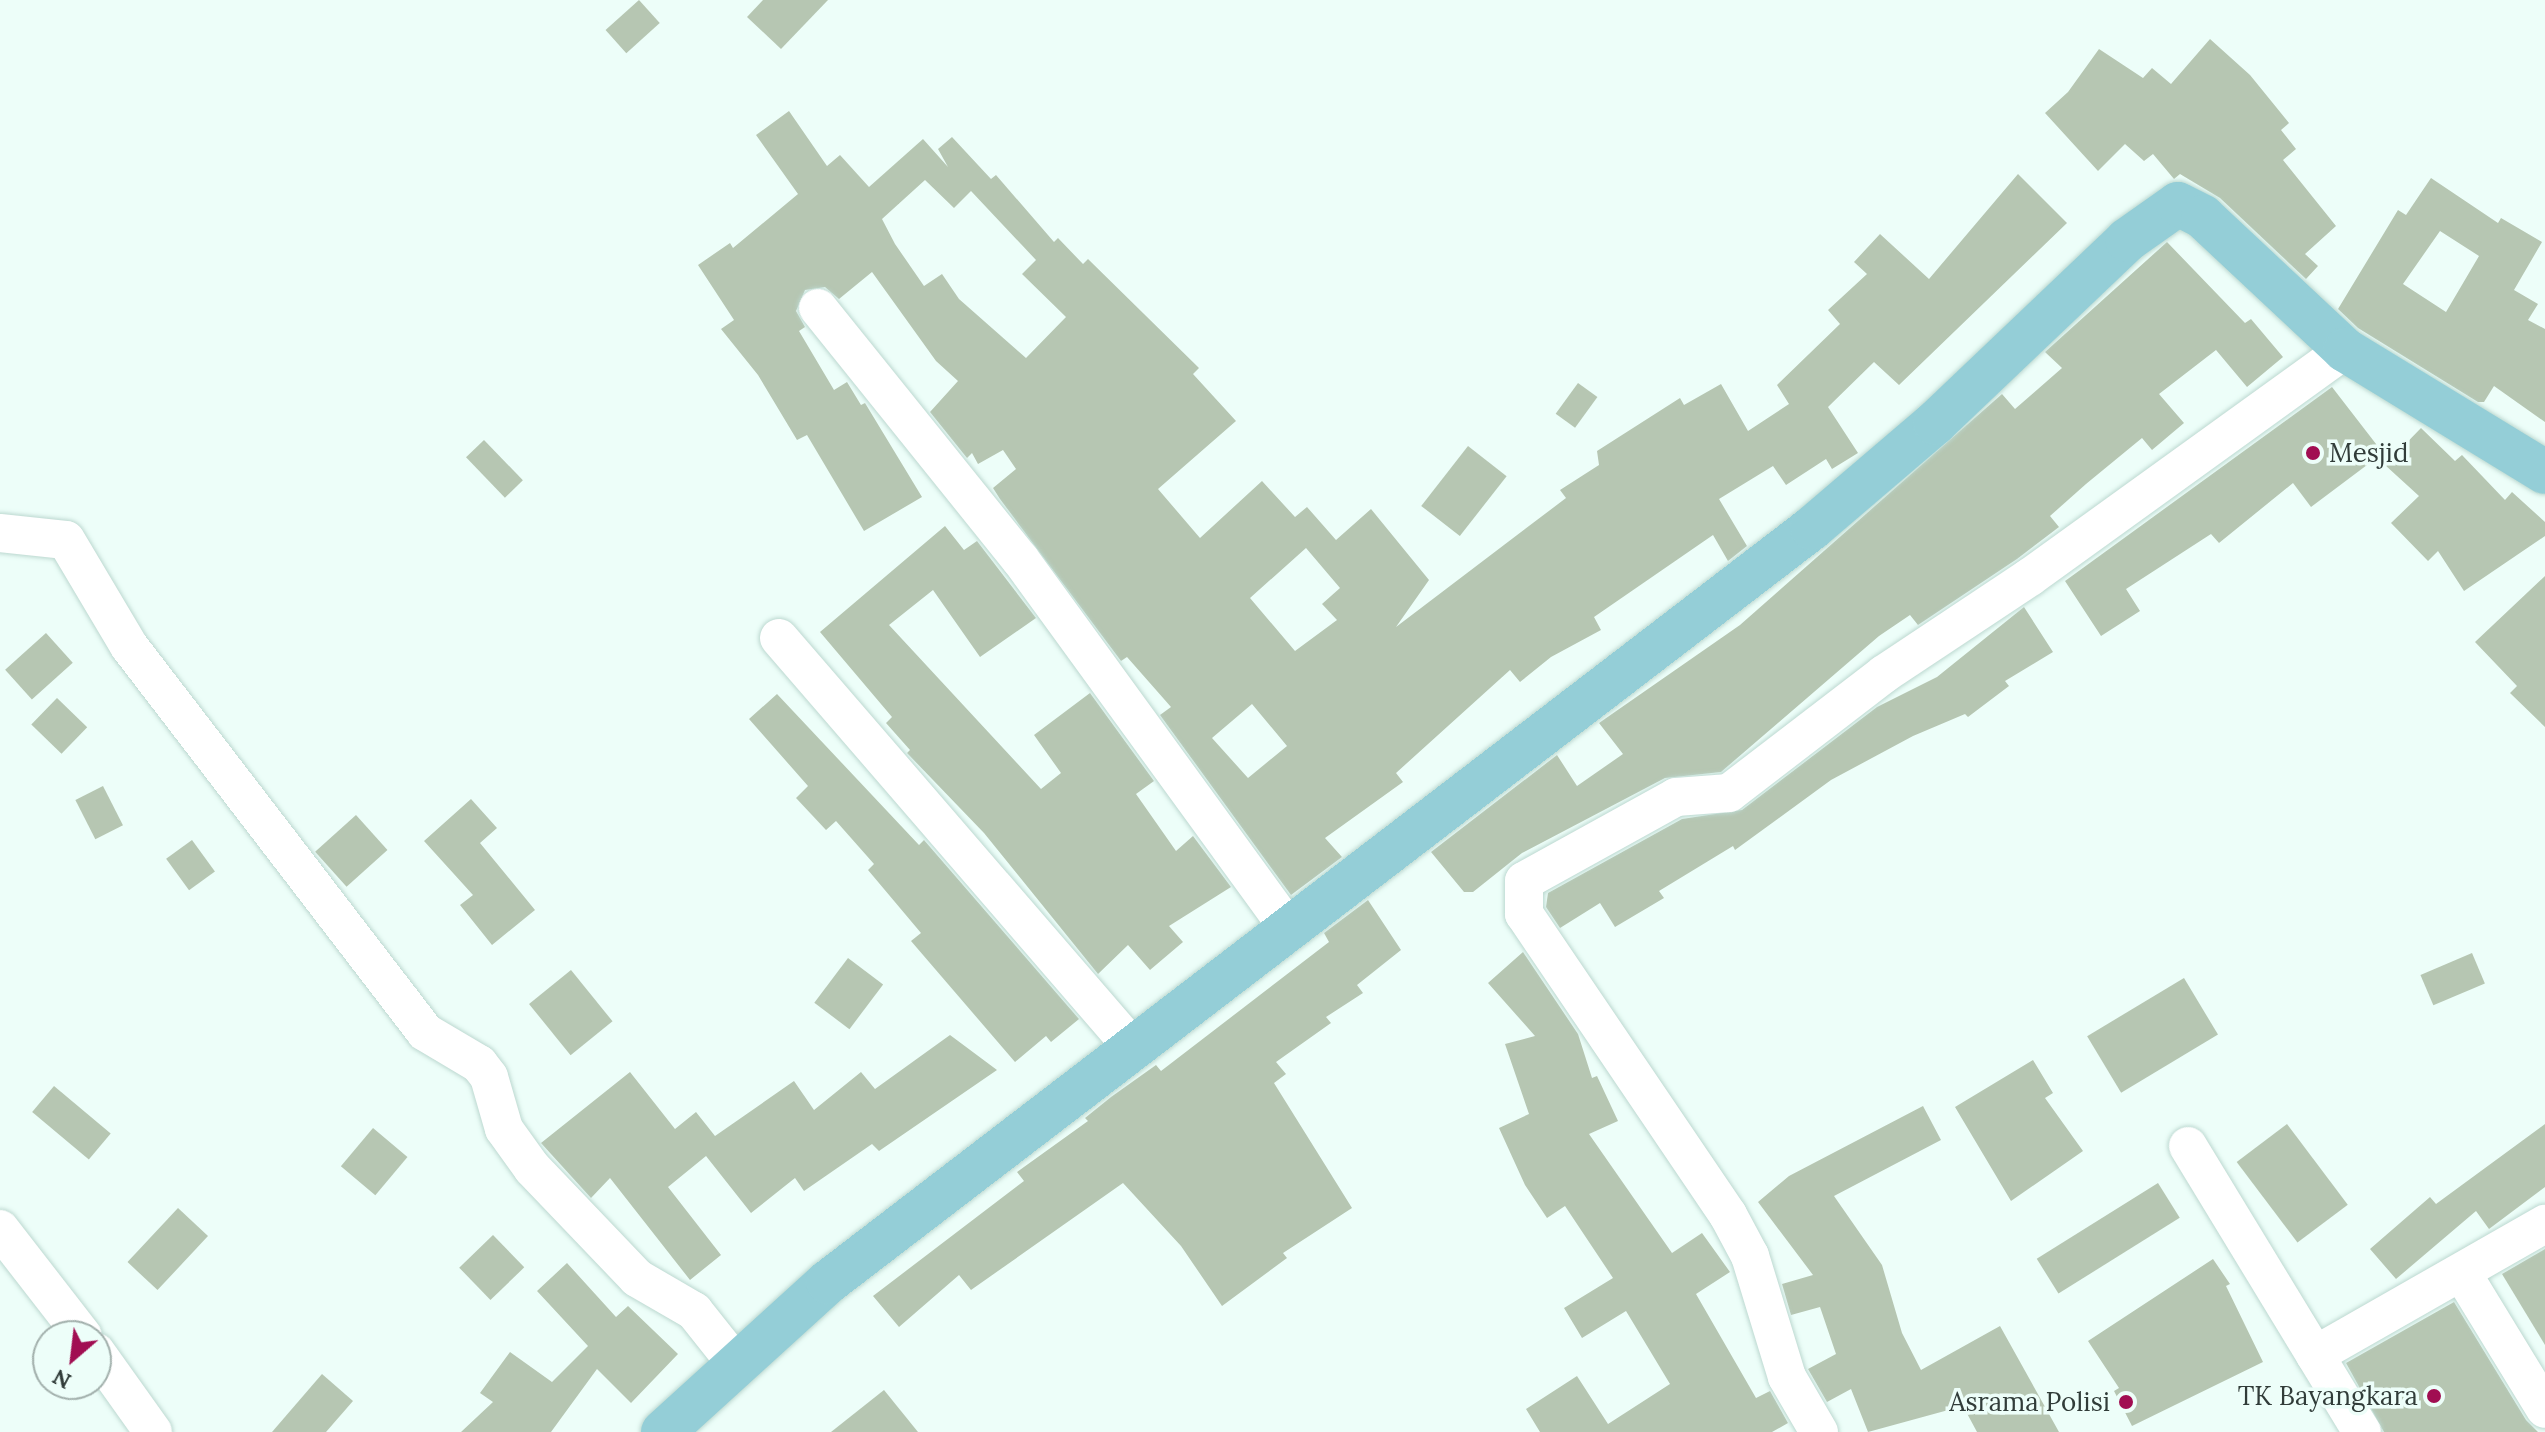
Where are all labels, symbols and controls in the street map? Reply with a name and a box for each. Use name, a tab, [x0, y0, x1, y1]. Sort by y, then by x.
place label: Mesjid	[2329, 437, 2408, 469]
marker: Mesjid	[2304, 444, 2322, 462]
north arrow	[32, 1320, 112, 1400]
text: N	[48, 1363, 76, 1396]
place label: TK Bayangkara	[2238, 1380, 2418, 1412]
place label: Asrama Polisi	[1949, 1386, 2110, 1418]
marker: TK Bayangkara	[2425, 1387, 2443, 1405]
marker: Asrama Polisi	[2117, 1393, 2135, 1411]

